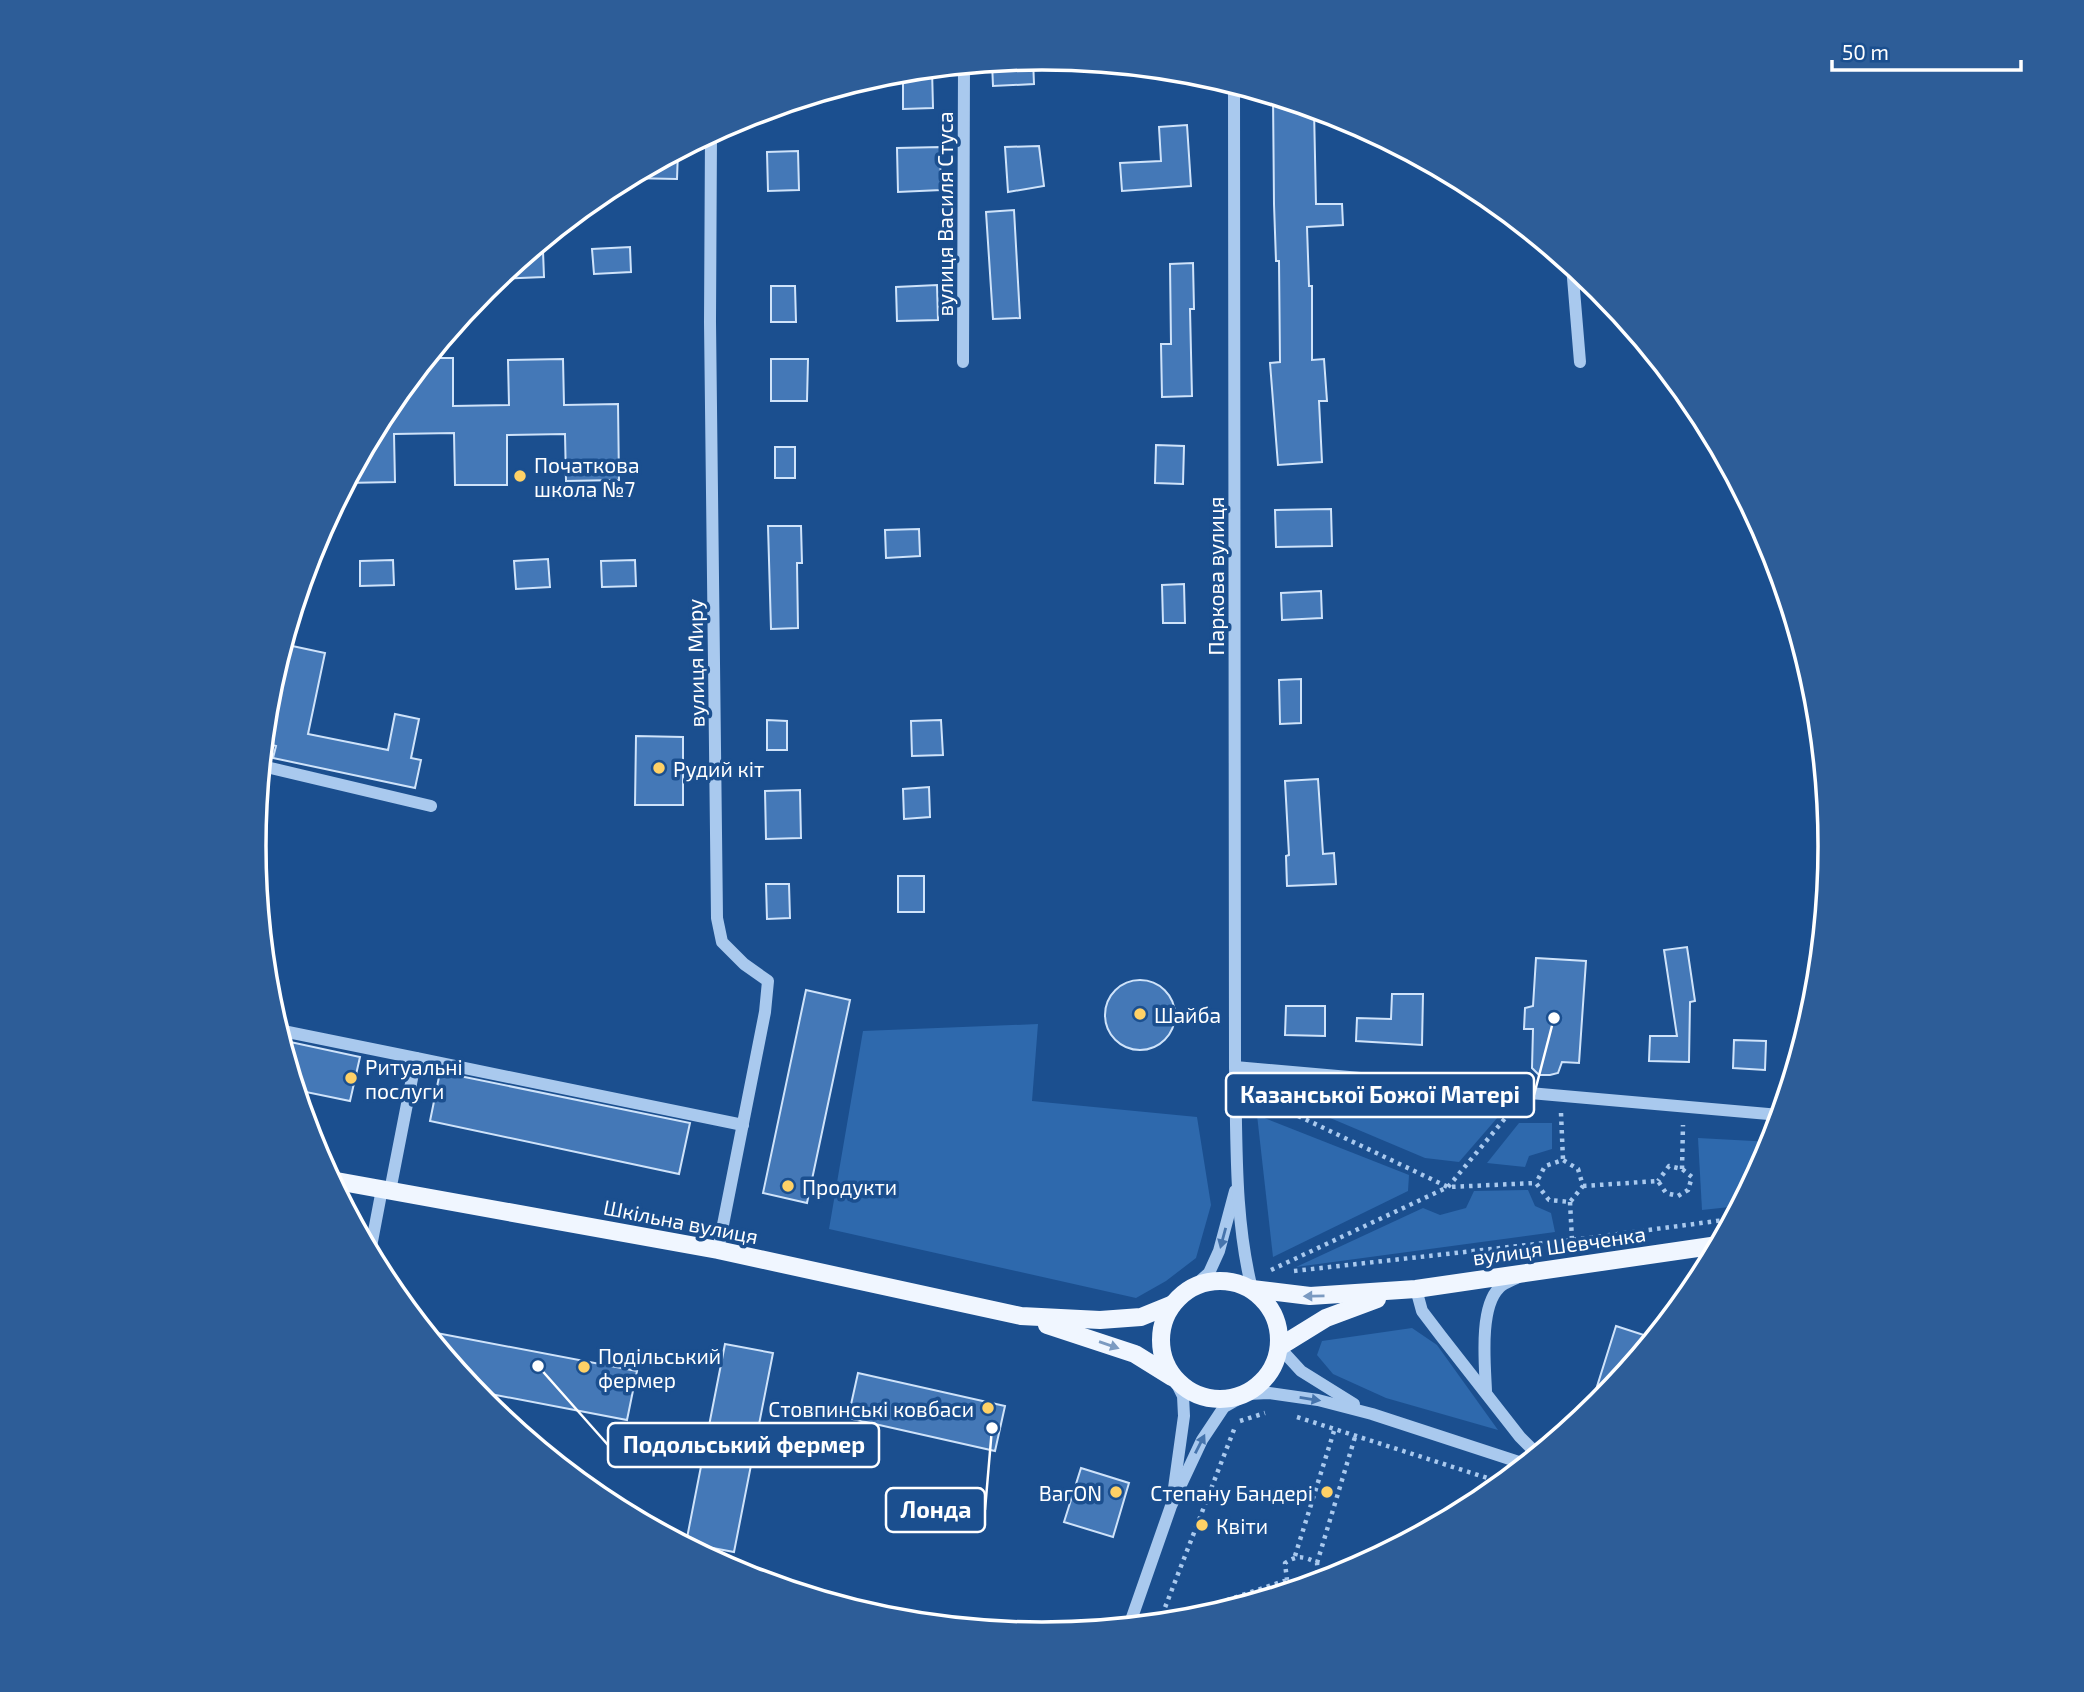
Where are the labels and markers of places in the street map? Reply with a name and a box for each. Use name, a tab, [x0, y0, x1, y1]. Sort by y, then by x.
place label: Початкова школа №7	[534, 452, 639, 501]
marker: Початкова школа №7	[512, 468, 528, 484]
place label: Рудий кіт	[673, 756, 764, 782]
marker: Рудий кіт	[651, 760, 667, 776]
place label: Шайба	[1154, 1002, 1221, 1027]
marker: Шайба	[1132, 1006, 1148, 1022]
place label: Ритуальнi послуги	[365, 1054, 463, 1104]
marker: Ритуальнi послуги	[343, 1070, 359, 1086]
callout: Казанської Божої Матері	[1226, 1073, 1534, 1117]
place label: Продукти	[802, 1174, 897, 1200]
marker: Продукти	[780, 1178, 796, 1194]
place label: Подільський фермер	[598, 1343, 721, 1392]
marker: Подільський фермер	[576, 1359, 592, 1375]
place label: Стовпинські ковбаси	[768, 1396, 974, 1421]
marker: Стовпинські ковбаси	[980, 1400, 996, 1416]
callout: Подольський фермер	[608, 1423, 879, 1467]
place label: ВагON	[1039, 1480, 1102, 1505]
place label: Степану Бандері	[1150, 1480, 1313, 1506]
marker: ВагON	[1108, 1484, 1124, 1500]
marker: Степану Бандері	[1319, 1484, 1335, 1500]
callout: Лонда	[886, 1488, 985, 1532]
place label: Квiти	[1216, 1513, 1268, 1538]
marker: Квiти	[1194, 1517, 1210, 1533]

